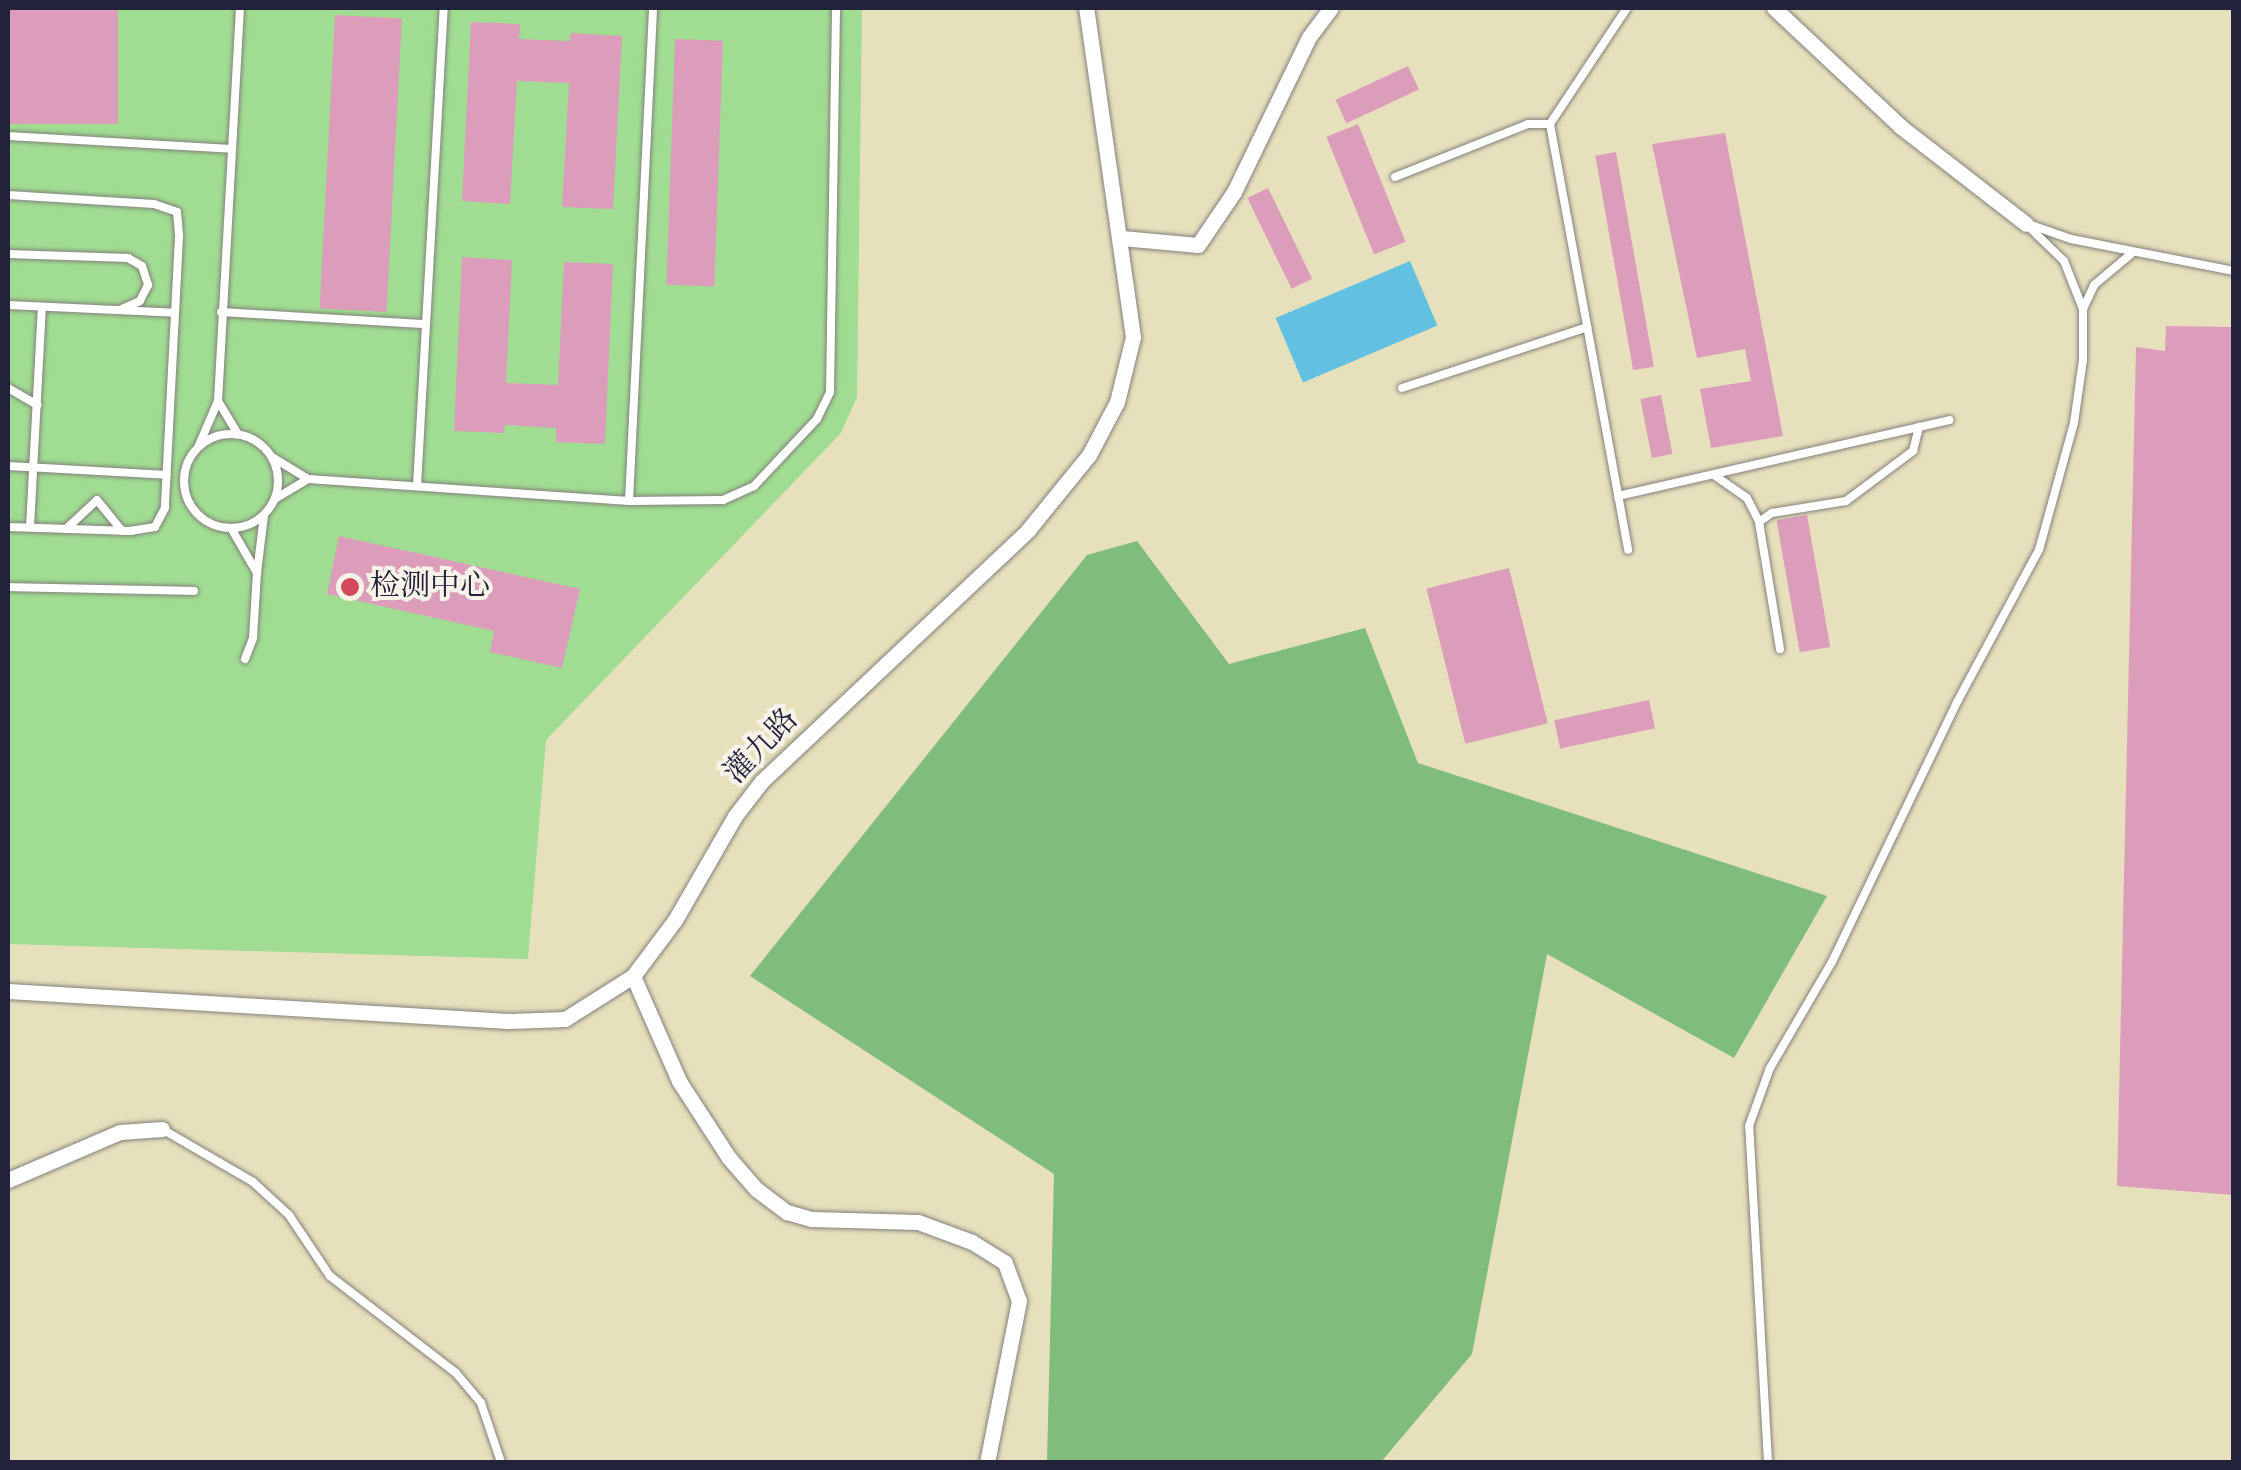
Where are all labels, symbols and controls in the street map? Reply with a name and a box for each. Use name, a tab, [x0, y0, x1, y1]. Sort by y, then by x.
place label: 检测中心	[370, 569, 490, 605]
marker: 检测中心	[339, 576, 361, 598]
street label: 灌九路	[718, 702, 806, 792]

